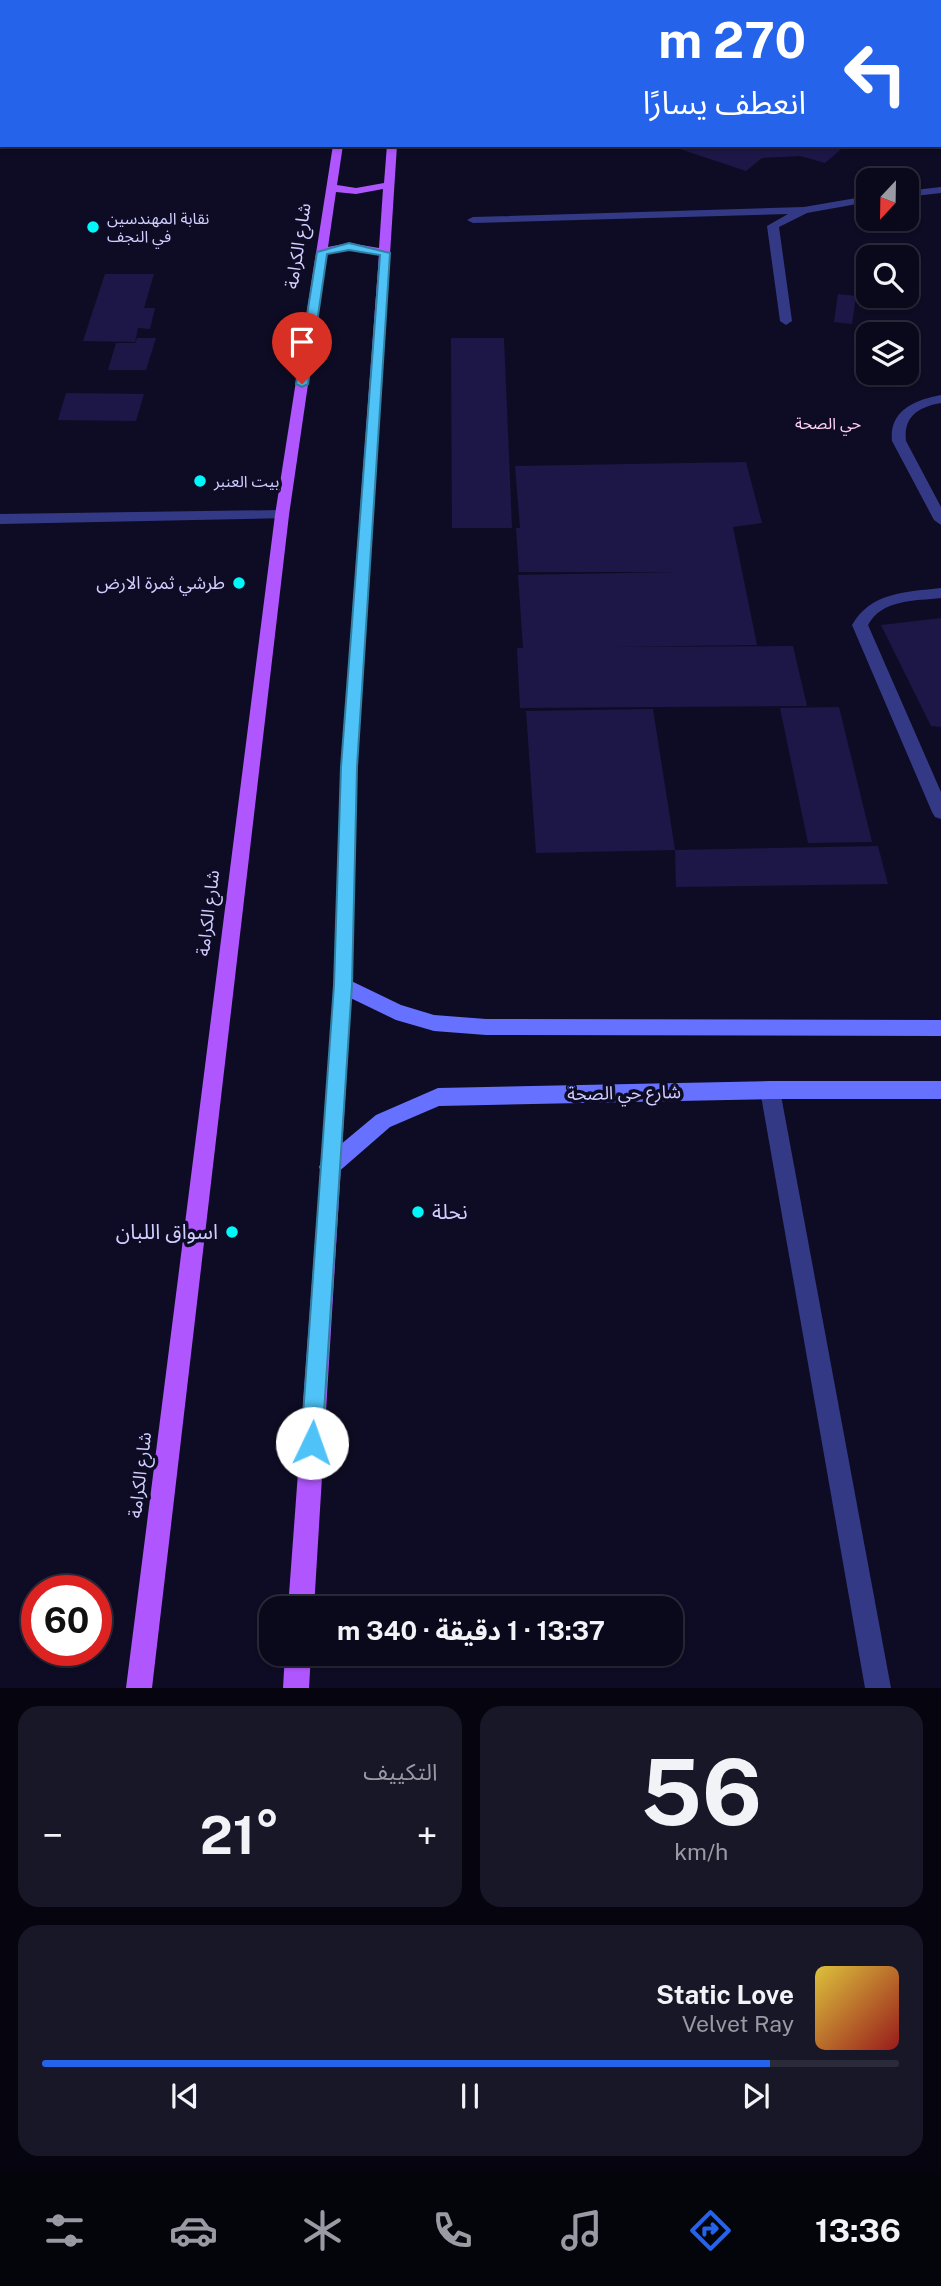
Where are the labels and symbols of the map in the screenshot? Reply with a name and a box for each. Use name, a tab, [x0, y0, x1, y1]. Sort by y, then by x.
north arrow	[856, 168, 919, 231]
street label: شارع الكرامة	[280, 201, 319, 291]
place label: نقابة المهندسين في النجف	[107, 209, 209, 249]
marker: نقابة المهندسين في النجف	[85, 219, 101, 235]
pin	[272, 312, 332, 384]
district label: حي الصحة	[795, 414, 861, 436]
place label: بيت العنبر	[213, 472, 279, 491]
marker: بيت العنبر	[192, 473, 208, 489]
place label: طرشي ثمرة الارض	[96, 572, 225, 596]
marker: طرشي ثمرة الارض	[231, 575, 247, 591]
street label: شارع الكرامة	[192, 869, 227, 958]
street label: شارع حي الصحة	[567, 1081, 681, 1108]
place label: نحلة	[432, 1199, 468, 1224]
marker: نحلة	[410, 1204, 426, 1220]
place label: اسواق اللبان	[116, 1219, 218, 1244]
marker: اسواق اللبان	[224, 1224, 240, 1240]
position arrow	[275, 1406, 349, 1480]
street label: شارع الكرامة	[124, 1431, 159, 1520]
speed limit sign: 60	[21, 1575, 112, 1666]

